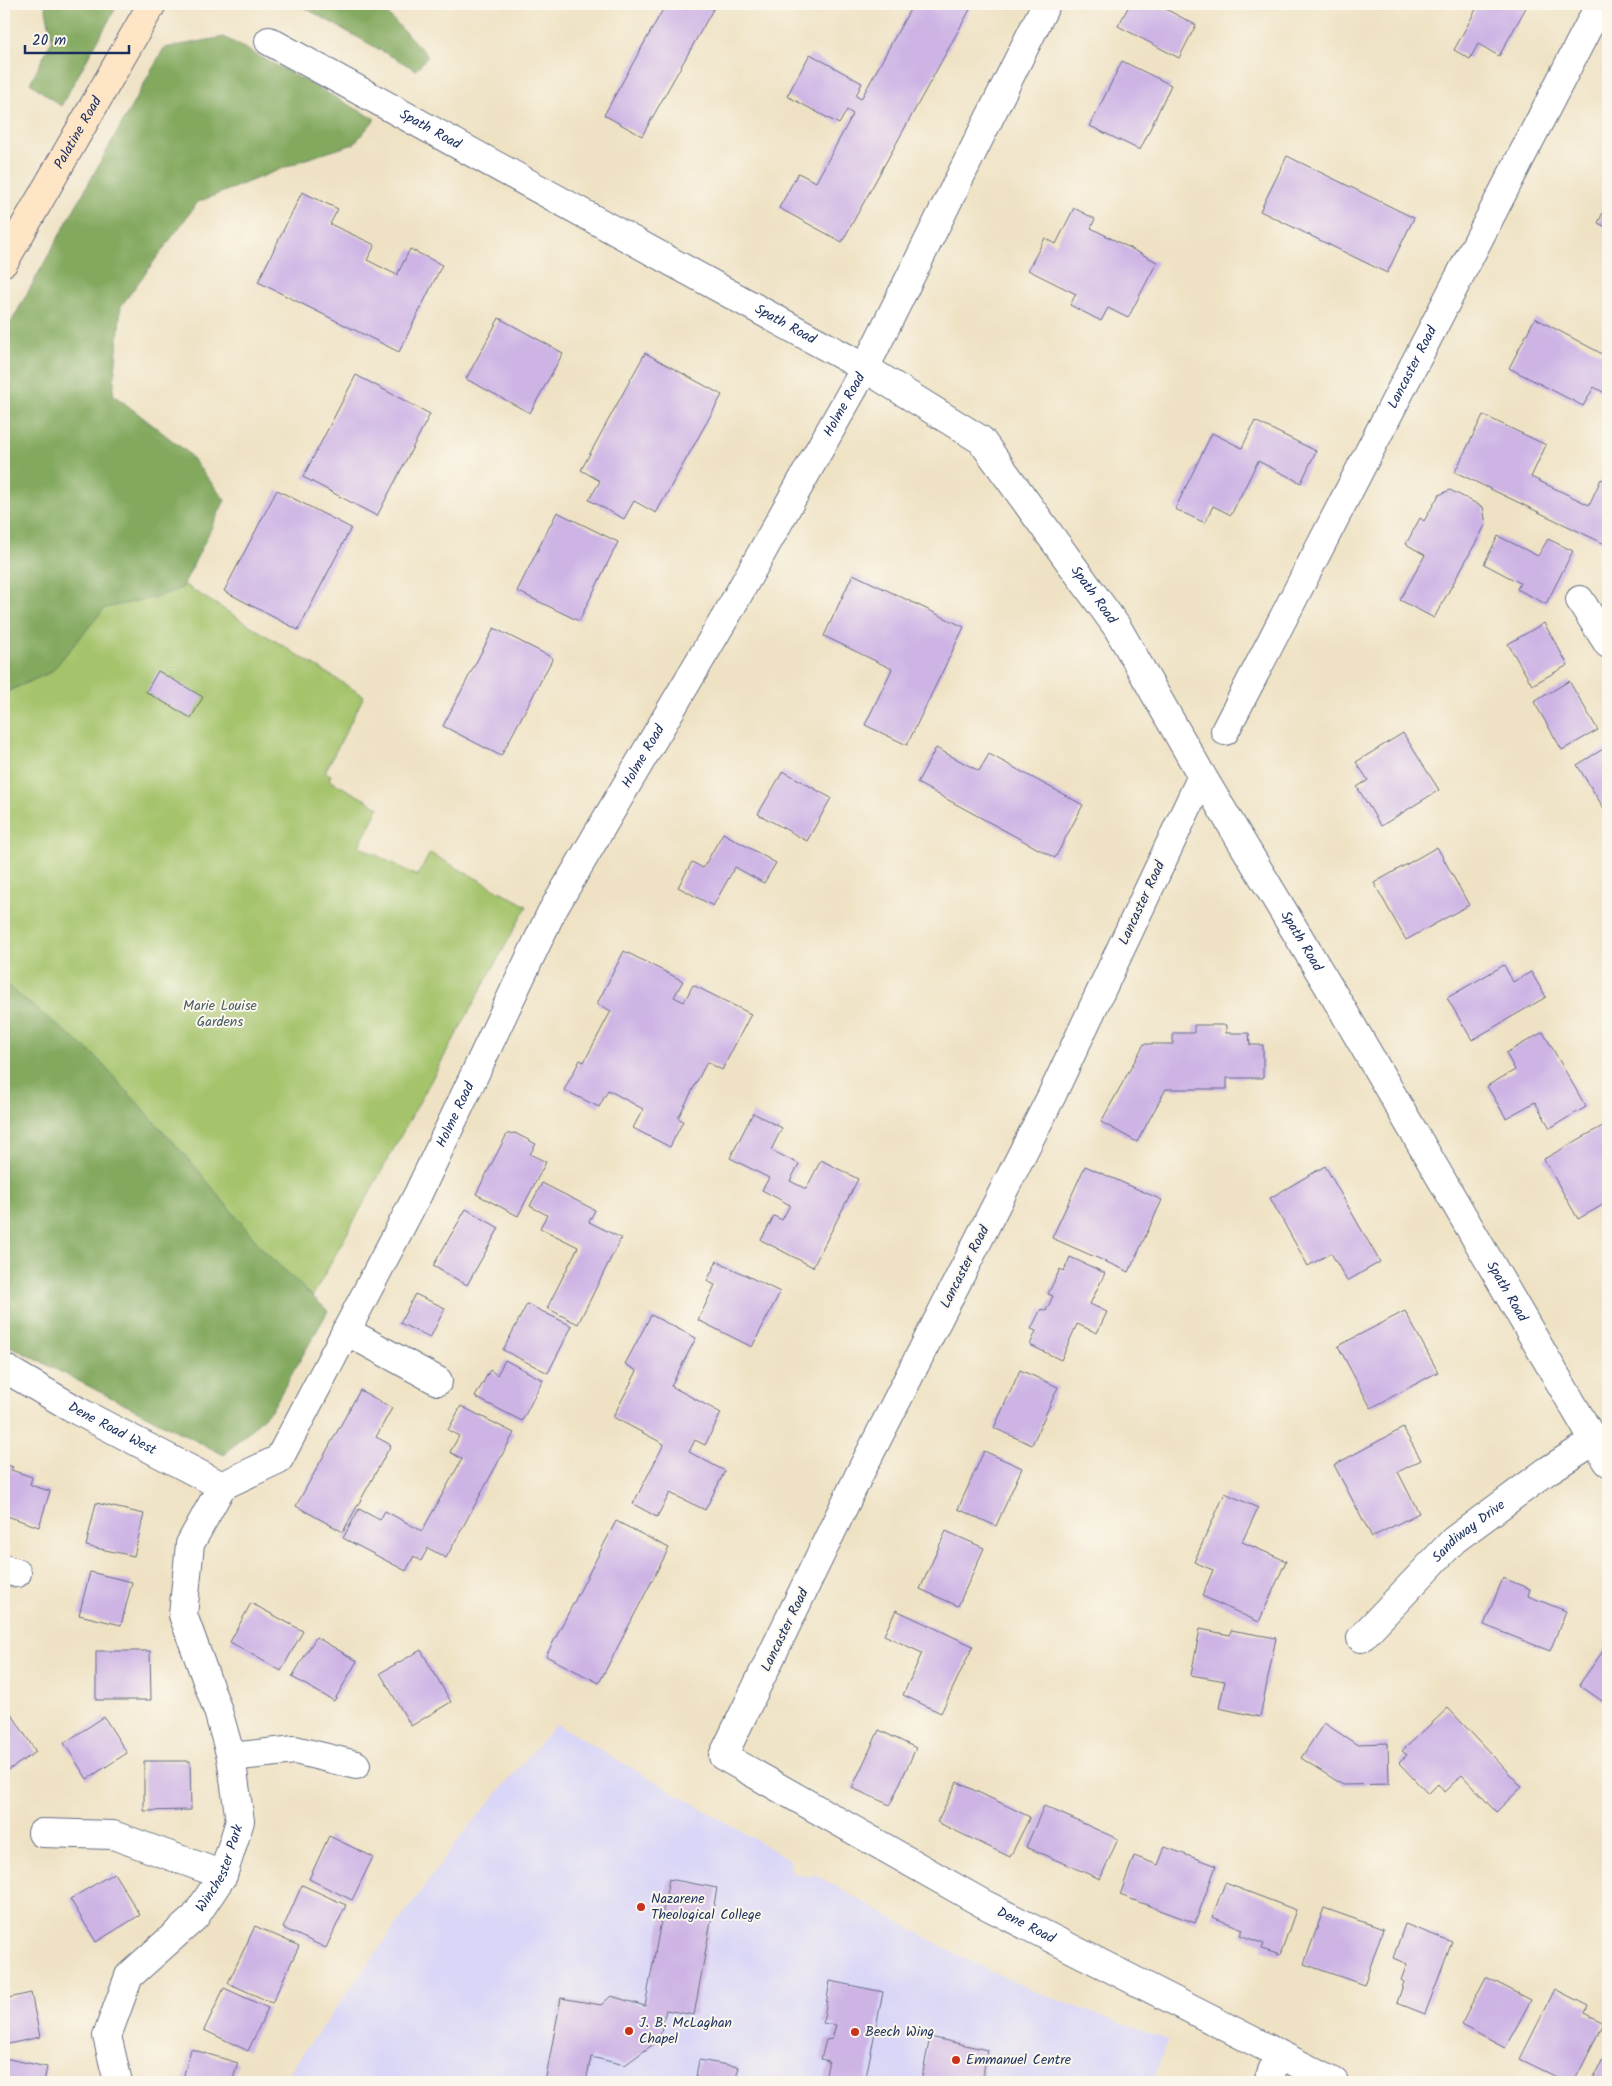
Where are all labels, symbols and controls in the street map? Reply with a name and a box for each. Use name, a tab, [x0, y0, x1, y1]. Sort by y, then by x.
scale bar	[25, 22, 129, 54]
text: 20 m	[32, 29, 66, 53]
street label: Palatine Road	[49, 92, 108, 173]
street label: Spath Road	[395, 104, 466, 156]
street label: Spath Road	[751, 298, 821, 351]
street label: Lancaster Road	[1382, 321, 1443, 413]
street label: Holme Road	[818, 368, 872, 441]
street label: Spath Road	[1065, 561, 1123, 630]
street label: Holme Road	[616, 720, 671, 792]
street label: Lancaster Road	[1113, 856, 1172, 949]
street label: Spath Road	[1275, 907, 1329, 977]
park label: Marie Louise Gardens	[183, 995, 258, 1033]
street label: Holme Road	[431, 1077, 481, 1151]
street label: Lancaster Road	[935, 1221, 996, 1312]
street label: Spath Road	[1480, 1257, 1534, 1327]
street label: Dene Road West	[64, 1396, 161, 1461]
street label: Sandiway Drive	[1427, 1494, 1511, 1568]
street label: Lancaster Road	[755, 1584, 815, 1675]
street label: Winchester Park	[190, 1821, 249, 1917]
place label: Nazarene Theological College	[651, 1888, 762, 1926]
marker: Nazarene Theological College	[635, 1901, 647, 1913]
street label: Dene Road	[993, 1901, 1060, 1950]
place label: J. B. McLaghan Chapel	[639, 2012, 732, 2050]
place label: Beech Wing	[865, 2021, 934, 2043]
marker: J. B. McLaghan Chapel	[623, 2025, 635, 2037]
marker: Beech Wing	[849, 2026, 861, 2038]
place label: Emmanuel Centre	[966, 2049, 1072, 2071]
marker: Emmanuel Centre	[950, 2054, 962, 2066]

